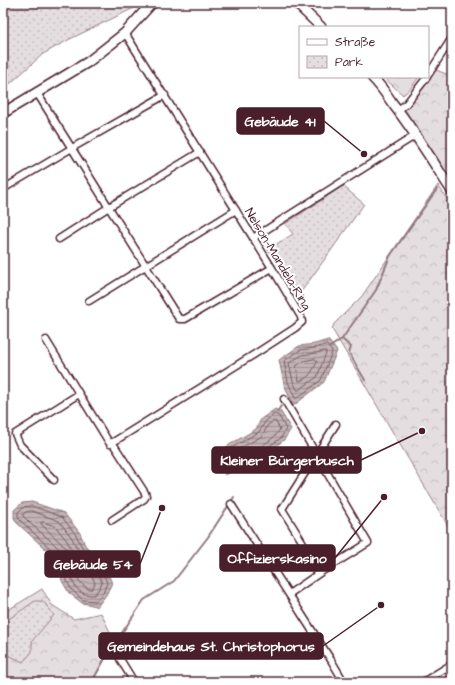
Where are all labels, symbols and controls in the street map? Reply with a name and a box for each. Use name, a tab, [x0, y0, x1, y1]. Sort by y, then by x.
legend	[299, 26, 429, 78]
text: Straße	[335, 34, 376, 51]
text: Park	[335, 54, 363, 71]
callout: Gebäude 41	[237, 108, 324, 134]
text: Gebäude 41	[244, 112, 316, 132]
street label: Nelson-Mandela-Ring	[239, 205, 316, 314]
callout: Kleiner Bürgerbusch	[212, 447, 361, 473]
text: Kleiner Bürgerbusch	[220, 451, 355, 472]
callout: Offizierskasino	[220, 545, 335, 571]
text: Offizierskasino	[227, 549, 327, 569]
callout: Gebäude 54	[45, 551, 140, 577]
text: Gebäude 54	[53, 555, 133, 575]
callout: Gemeindehaus St. Christophorus	[99, 633, 323, 659]
text: Gemeindehaus St. Christophorus	[107, 637, 315, 657]

